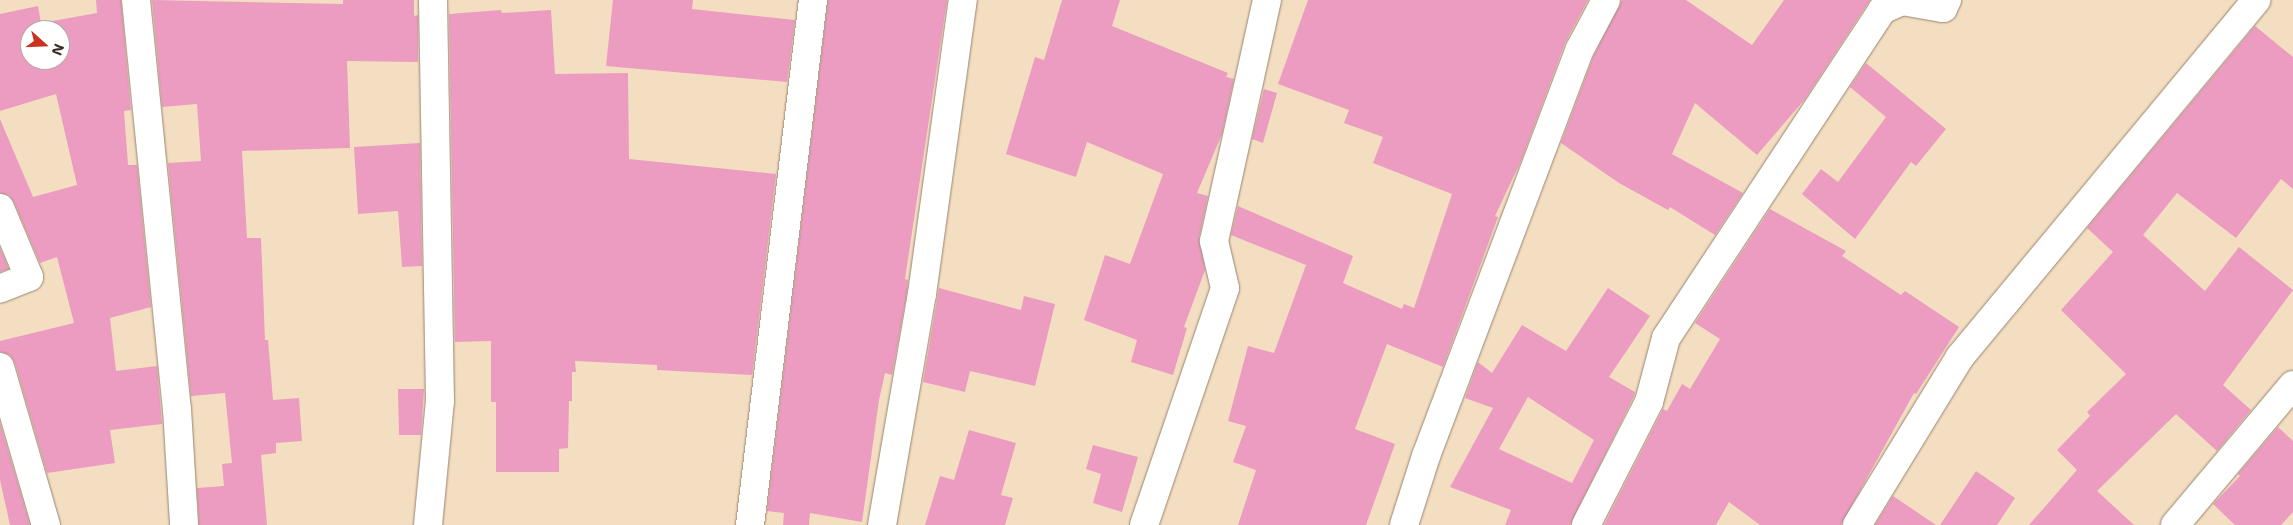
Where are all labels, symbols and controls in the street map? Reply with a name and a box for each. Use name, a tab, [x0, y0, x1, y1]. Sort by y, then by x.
north arrow	[20, 20, 70, 70]
text: N	[48, 41, 69, 58]

